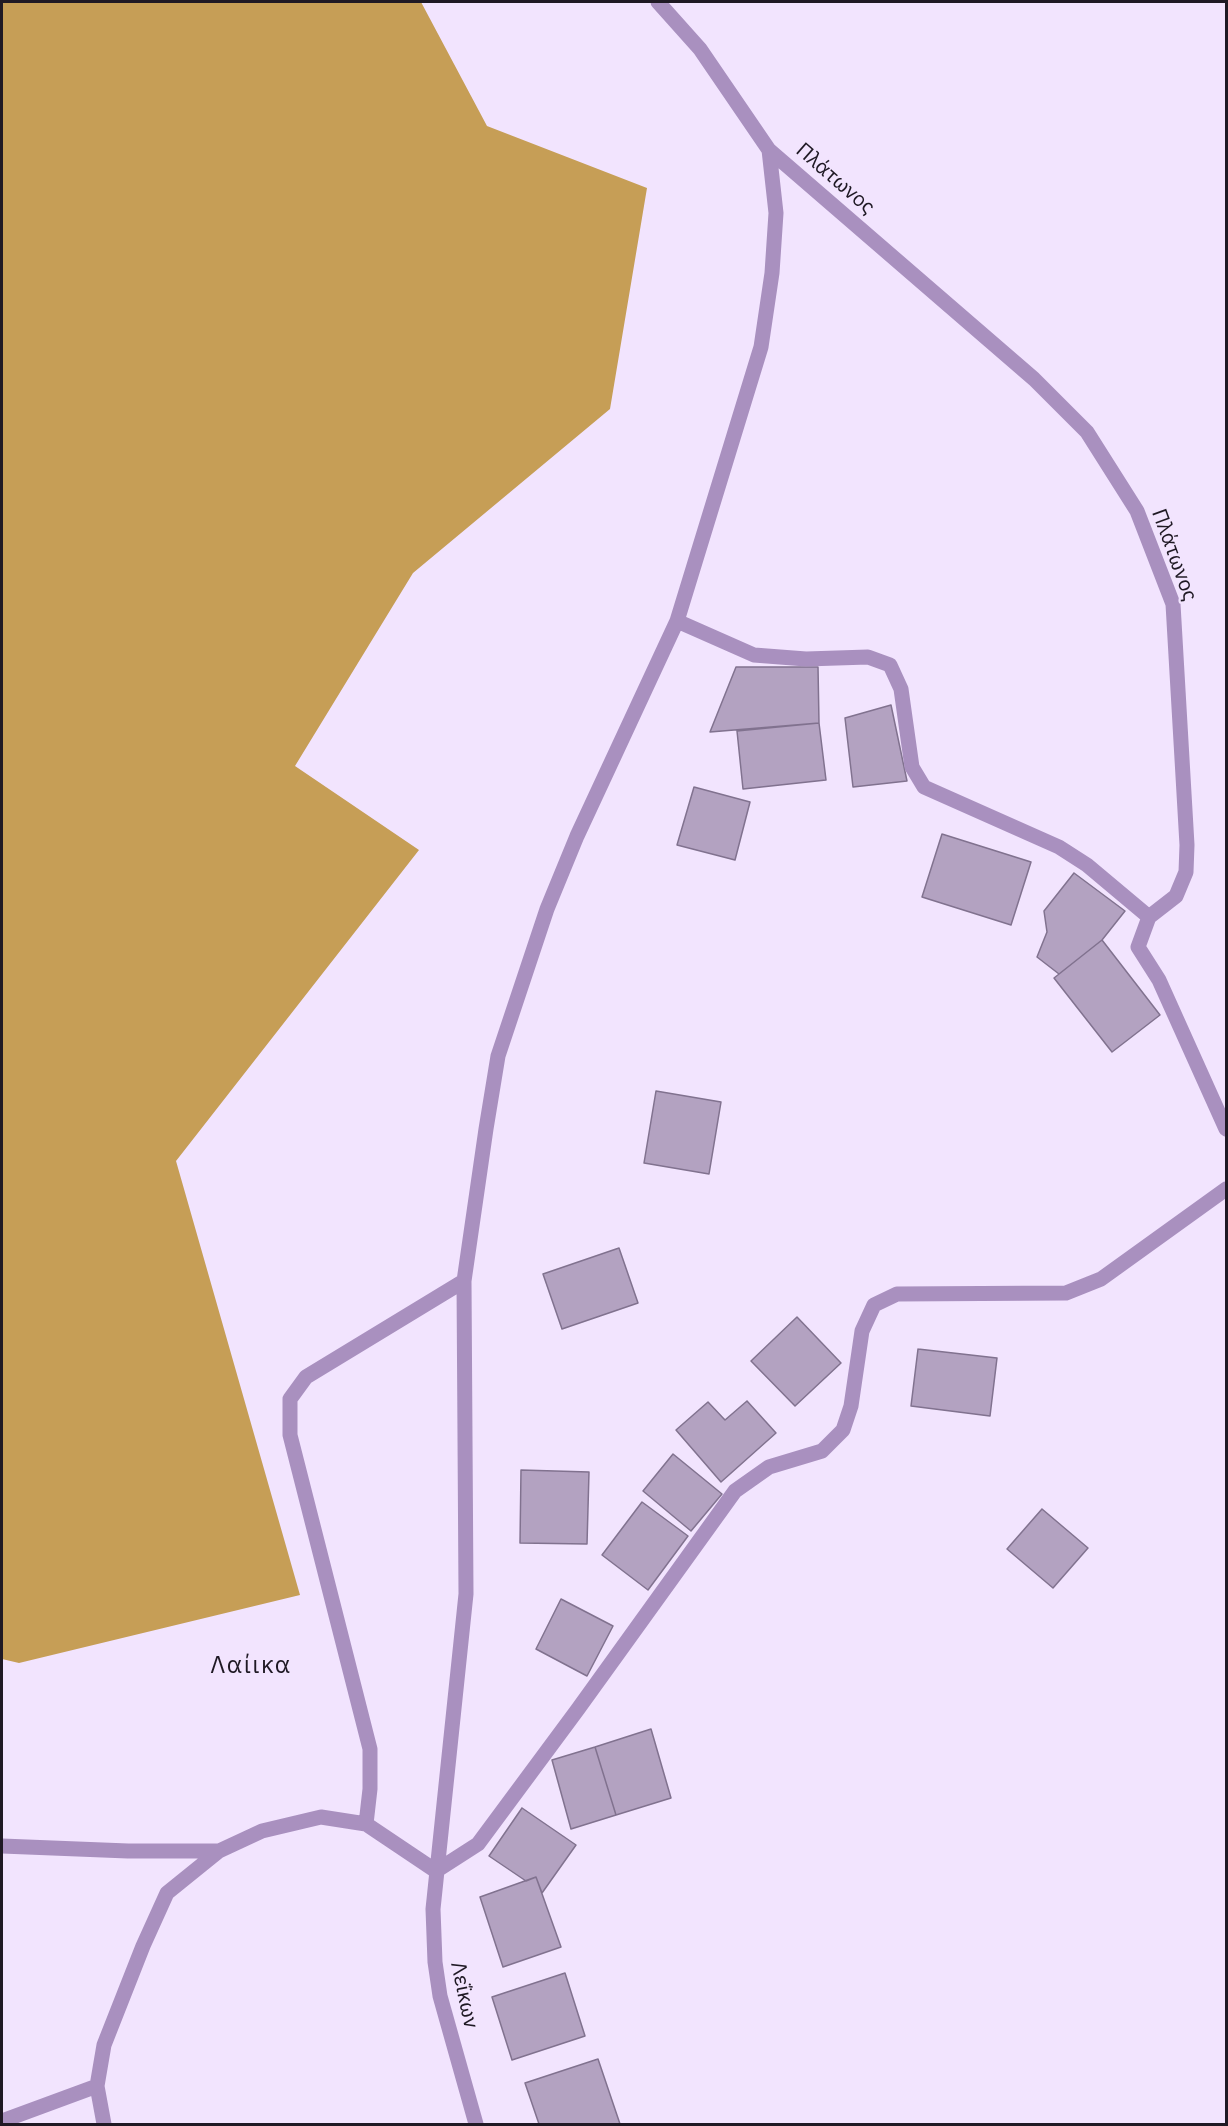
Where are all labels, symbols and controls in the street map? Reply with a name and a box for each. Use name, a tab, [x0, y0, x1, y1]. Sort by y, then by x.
street label: Πλάτωνος	[790, 138, 880, 220]
street label: Πλάτωνος	[1146, 506, 1202, 604]
district label: Λαίικα	[210, 1652, 292, 1680]
street label: Λεΐκων	[445, 1959, 483, 2031]

